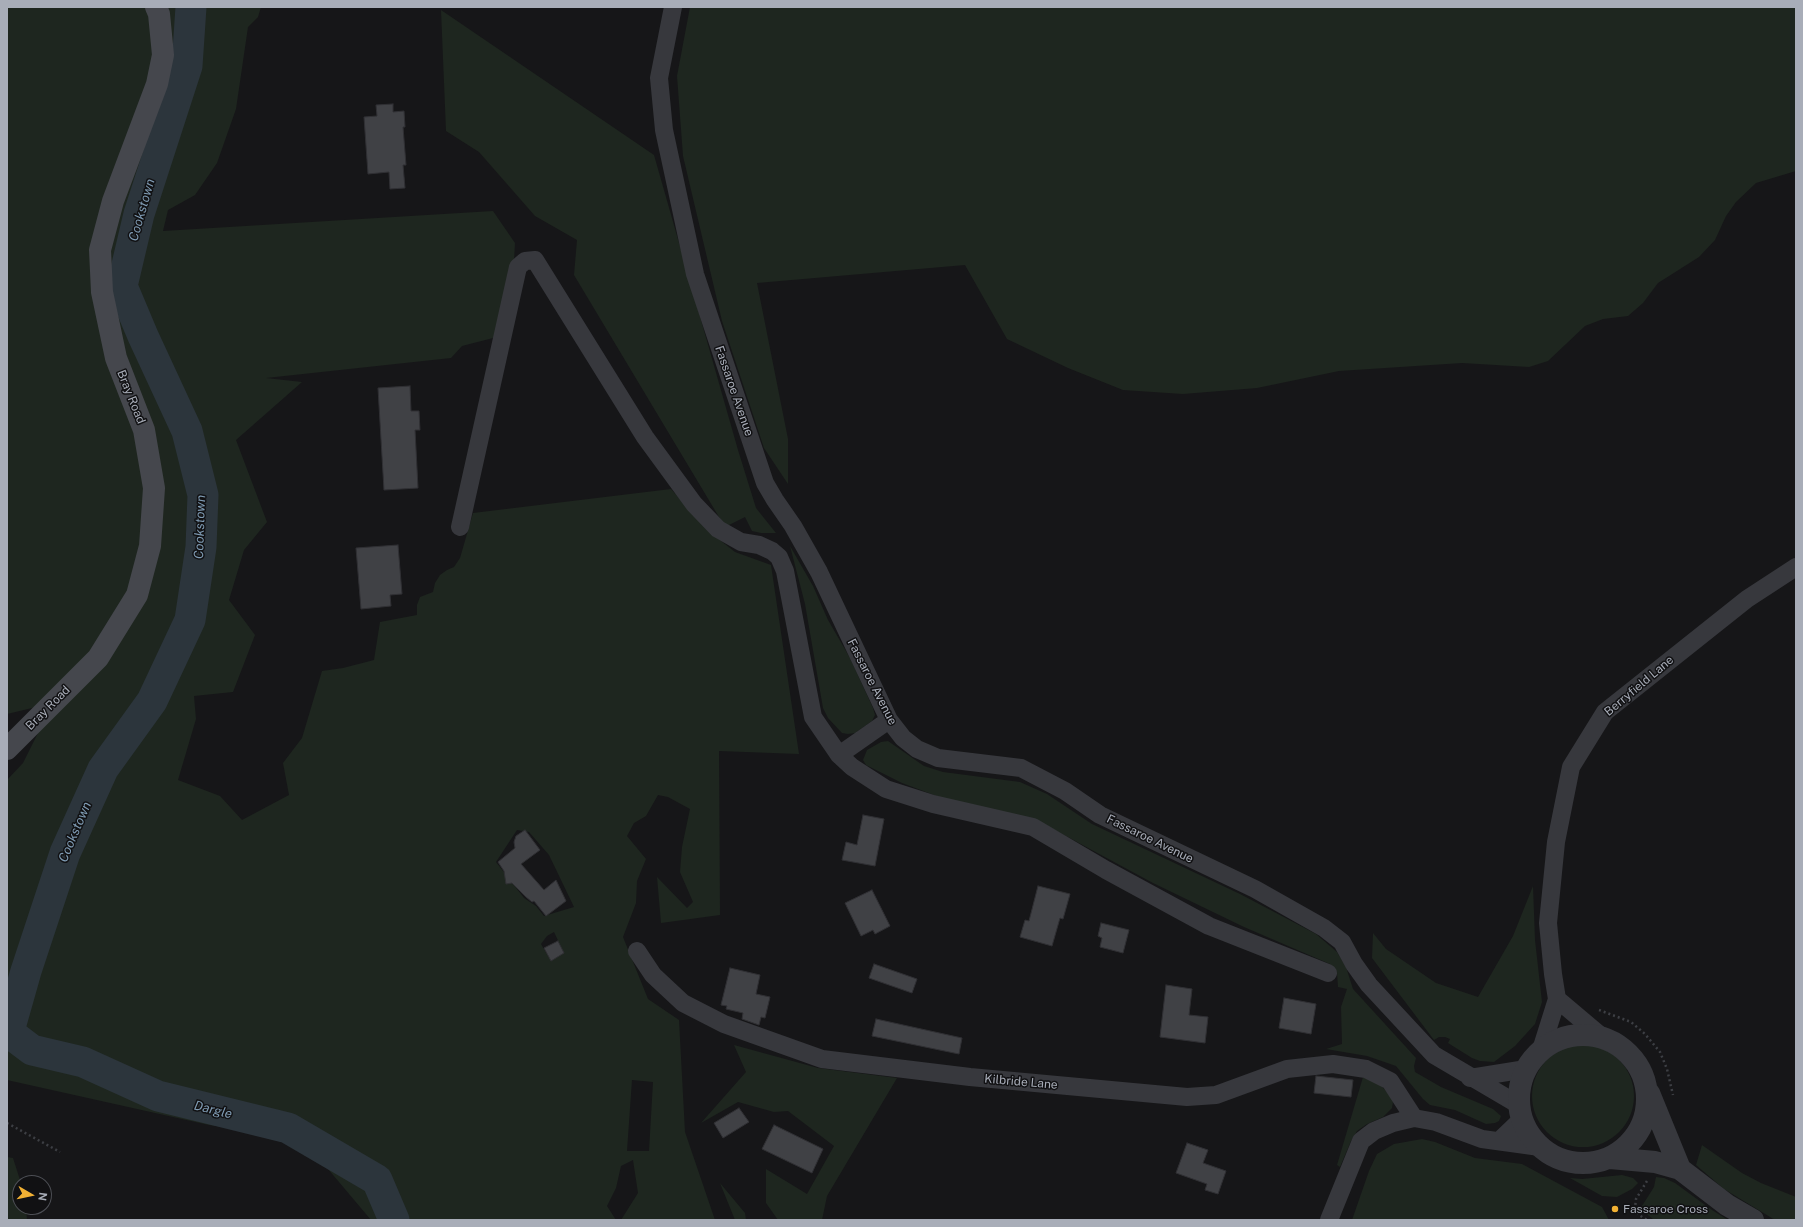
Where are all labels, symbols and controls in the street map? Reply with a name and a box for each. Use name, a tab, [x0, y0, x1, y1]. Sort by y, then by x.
water label: Cookstown	[126, 177, 158, 243]
street label: Fassaroe Avenue	[712, 344, 756, 438]
street label: Bray Road	[114, 368, 148, 426]
water label: Cookstown	[191, 495, 209, 559]
street label: Fassaroe Avenue	[844, 637, 900, 727]
street label: Berryfield Lane	[1601, 653, 1677, 719]
street label: Bray Road	[23, 683, 73, 733]
water label: Cookstown	[55, 799, 95, 865]
street label: Fassaroe Avenue	[1104, 812, 1196, 866]
street label: Kilbride Lane	[984, 1072, 1058, 1092]
water label: Dargle	[192, 1098, 234, 1122]
north arrow	[12, 1175, 52, 1215]
text: N	[36, 1192, 49, 1202]
place label: Fassaroe Cross	[1623, 1202, 1708, 1216]
marker: Fassaroe Cross	[1610, 1204, 1620, 1214]

